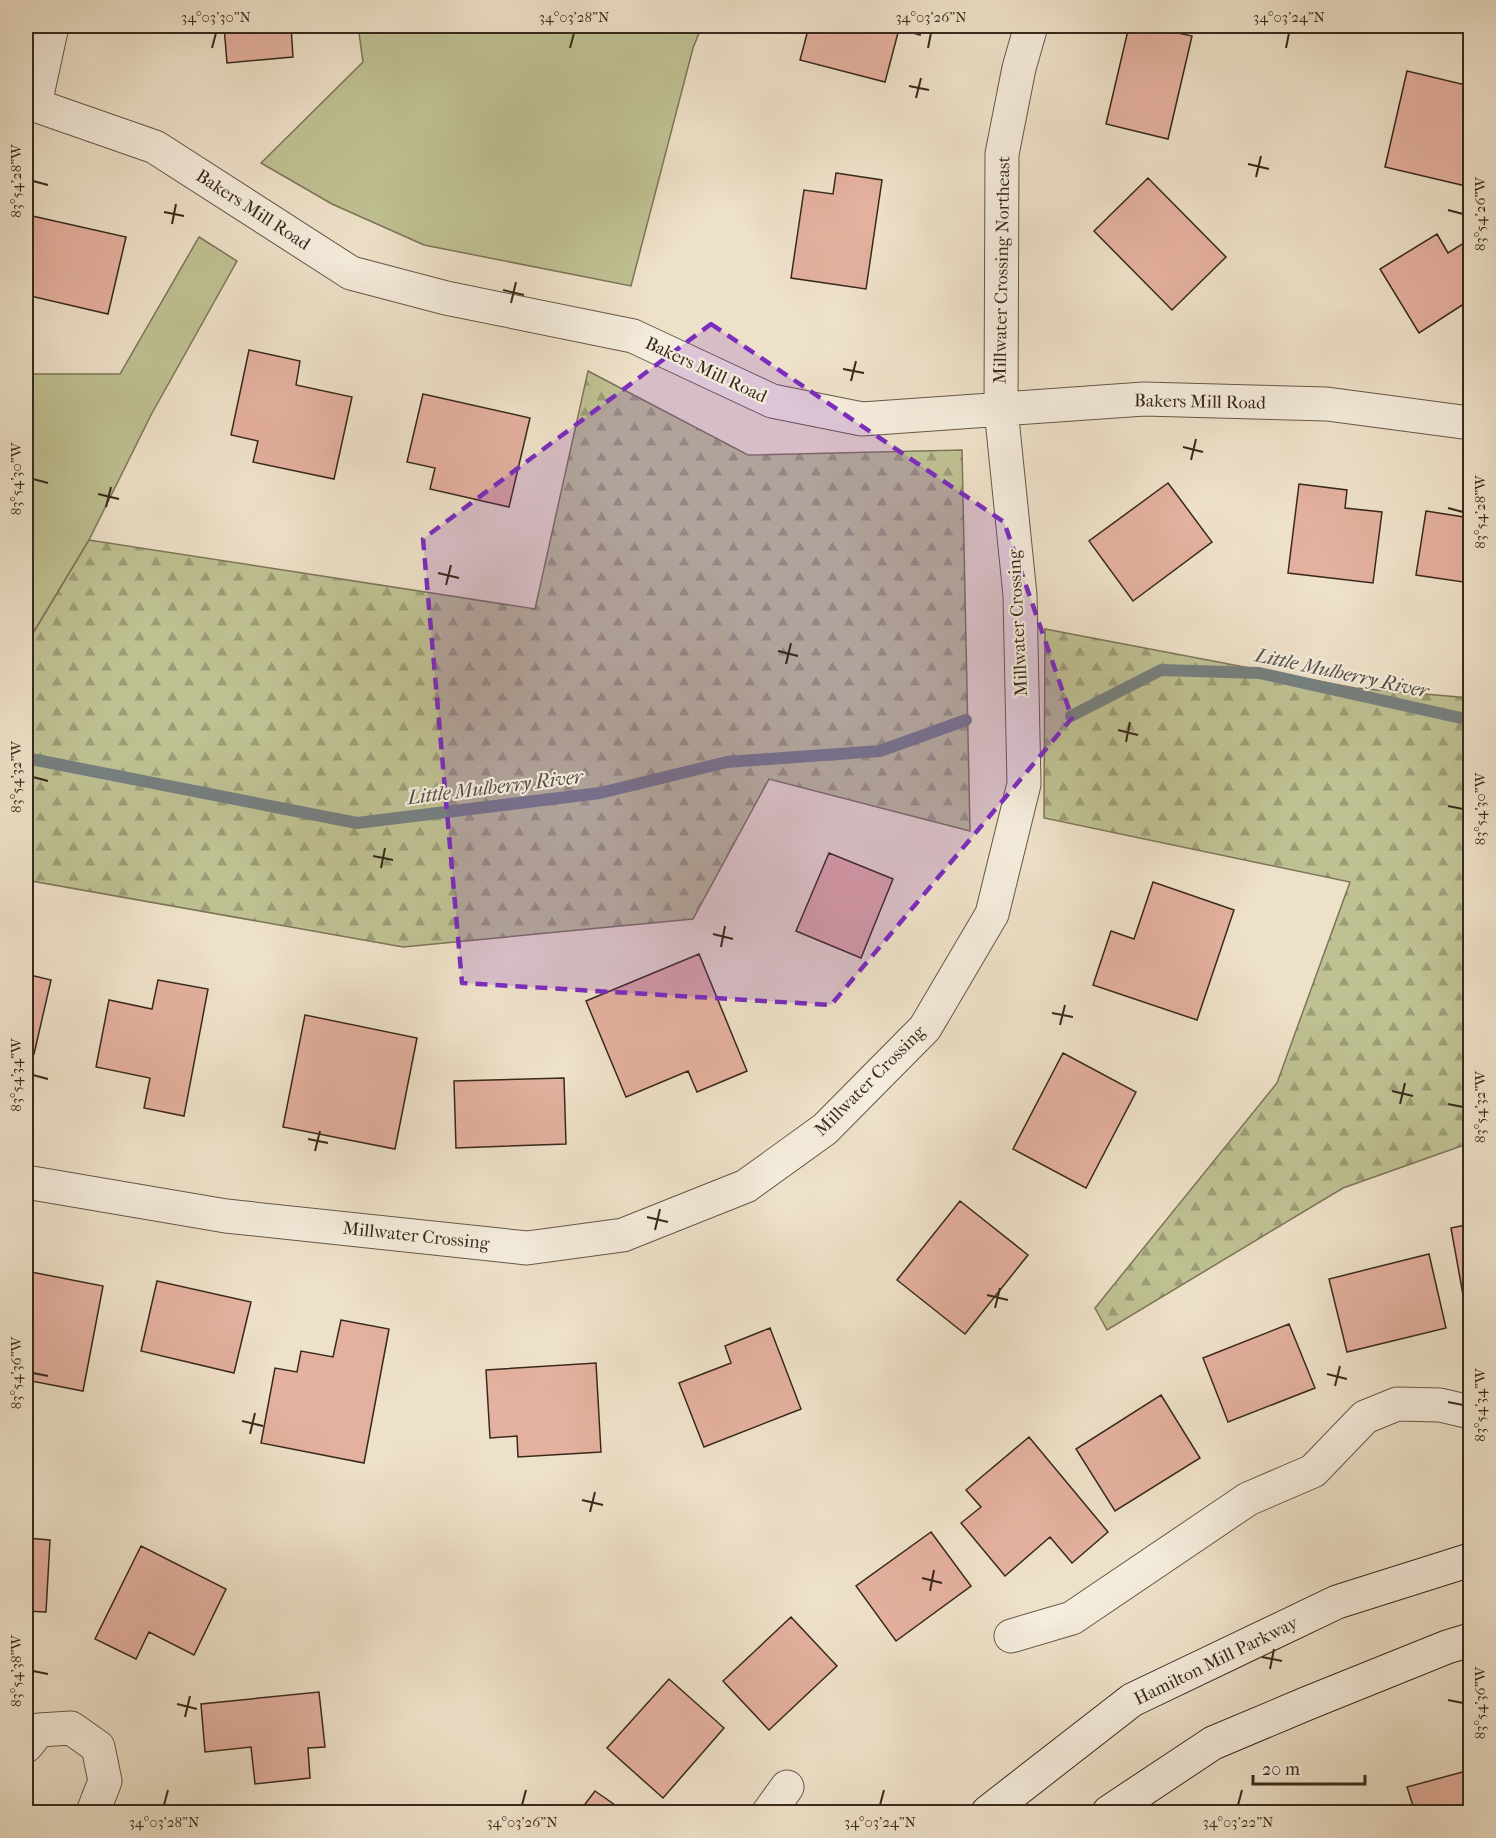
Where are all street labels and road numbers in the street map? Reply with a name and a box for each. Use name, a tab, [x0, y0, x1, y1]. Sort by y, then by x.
street label: Millwater Crossing Northeast	[990, 155, 1014, 384]
street label: Bakers Mill Road	[192, 165, 314, 255]
street label: Bakers Mill Road	[642, 333, 770, 407]
street label: Bakers Mill Road	[1134, 390, 1266, 414]
street label: Millwater Crossing	[1004, 549, 1032, 697]
street label: Millwater Crossing	[810, 1021, 930, 1141]
street label: Millwater Crossing	[342, 1218, 491, 1254]
street label: Hamilton Mill Parkway	[1131, 1612, 1303, 1710]

